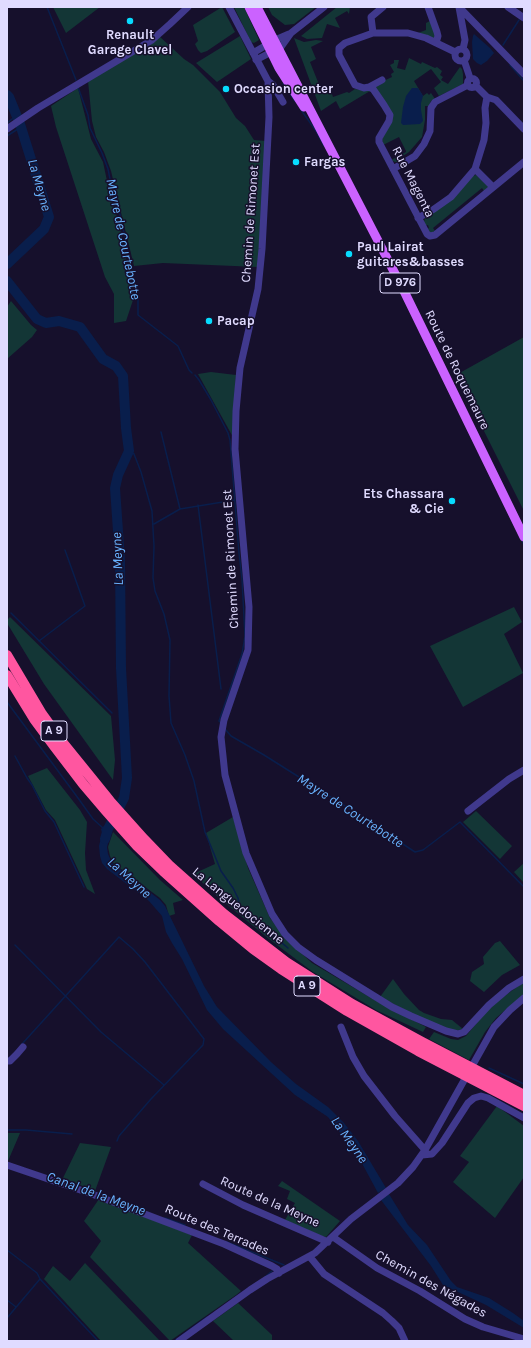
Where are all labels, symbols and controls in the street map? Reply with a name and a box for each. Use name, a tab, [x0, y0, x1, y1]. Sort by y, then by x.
marker: Renault Garage Clavel	[125, 16, 135, 26]
place label: Renault Garage Clavel	[88, 27, 172, 58]
place label: Occasion center	[234, 81, 333, 97]
marker: Occasion center	[221, 84, 231, 94]
street label: Chemin de Rimonet Est	[238, 143, 264, 283]
street label: Rue Magenta	[388, 144, 438, 220]
place label: Fargas	[304, 154, 345, 170]
water label: La Meyne	[24, 157, 54, 213]
marker: Fargas	[291, 157, 301, 167]
water label: Mayre de Courtebotte	[102, 177, 144, 301]
place label: Paul Lairat guitares&basses	[357, 239, 464, 270]
marker: Paul Lairat guitares&basses	[344, 249, 354, 259]
road number: D 976	[380, 273, 420, 293]
street label: Route de Roquemaure	[421, 308, 493, 432]
place label: Pacap	[217, 313, 255, 329]
marker: Pacap	[204, 316, 214, 326]
place label: Ets Chassara & Cie	[363, 486, 444, 517]
street label: Chemin de Rimonet Est	[220, 489, 242, 629]
marker: Ets Chassara & Cie	[447, 496, 457, 506]
water label: La Meyne	[109, 532, 127, 586]
road number: A 9	[41, 721, 67, 741]
water label: Mayre de Courtebotte	[294, 770, 406, 852]
water label: La Meyne	[104, 854, 154, 902]
street label: La Languedocienne	[189, 864, 287, 948]
road number: A 9	[294, 976, 320, 996]
water label: La Meyne	[327, 1113, 371, 1167]
water label: Canal de la Meyne	[44, 1168, 148, 1220]
street label: Route de la Meyne	[218, 1173, 322, 1231]
street label: Route des Terrades	[162, 1201, 272, 1259]
street label: Chemin des Négades	[373, 1247, 489, 1321]

